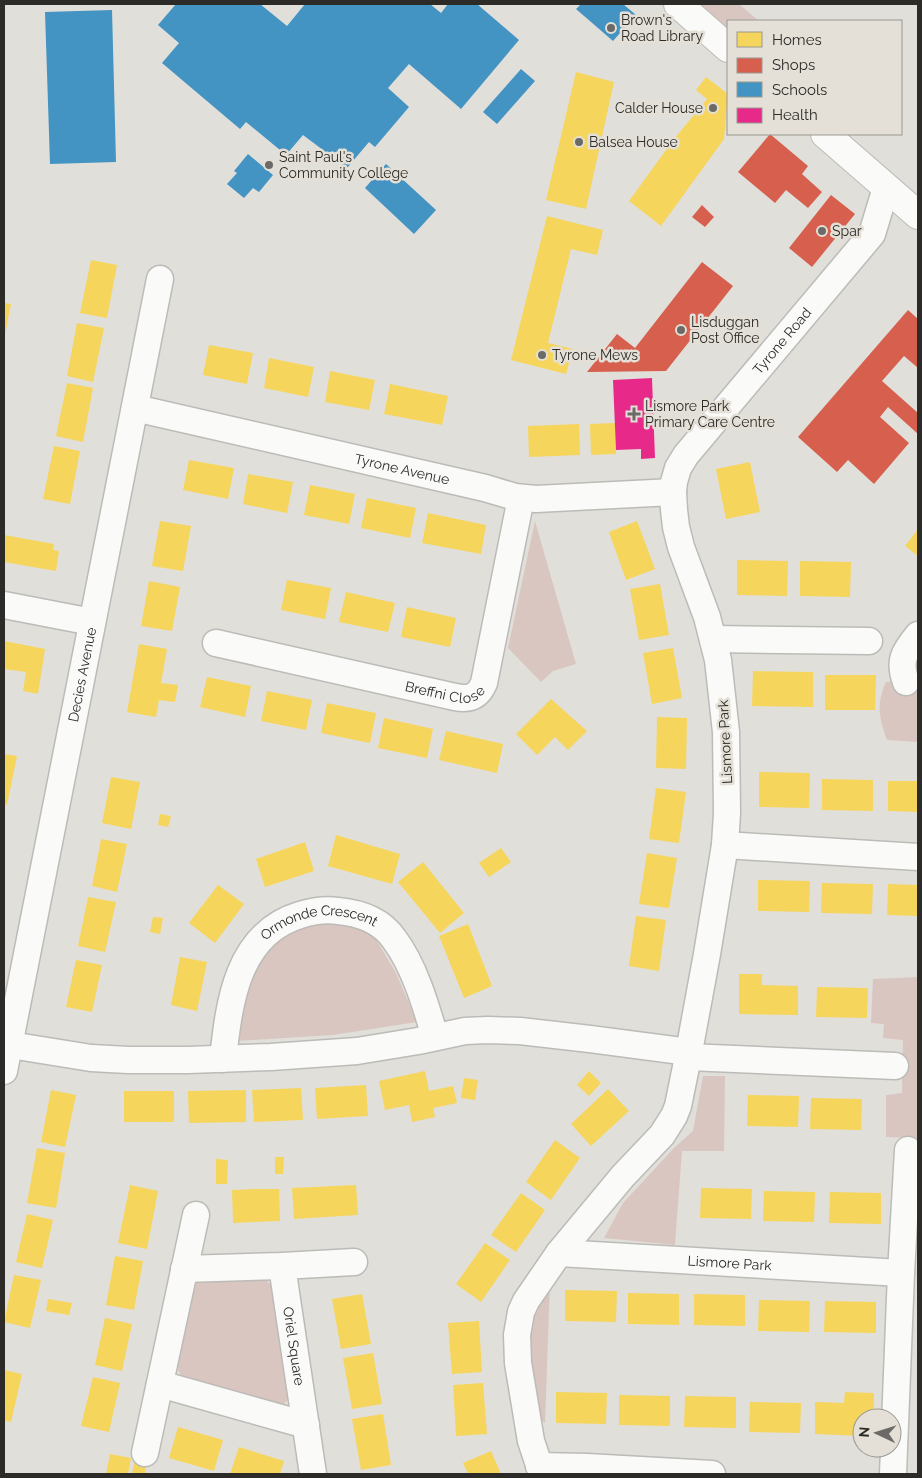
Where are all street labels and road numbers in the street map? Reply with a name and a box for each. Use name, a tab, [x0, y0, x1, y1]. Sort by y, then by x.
street label: Tyrone Road	[750, 305, 814, 377]
street label: Tyrone Avenue	[353, 450, 451, 488]
street label: Decies Avenue	[65, 626, 99, 723]
street label: Breffni Close	[404, 678, 488, 706]
street label: Lismore Park	[715, 699, 735, 784]
street label: Ormonde Crescent	[257, 902, 381, 943]
street label: Lismore Park	[687, 1253, 773, 1273]
street label: Oriel Square	[280, 1306, 308, 1387]

